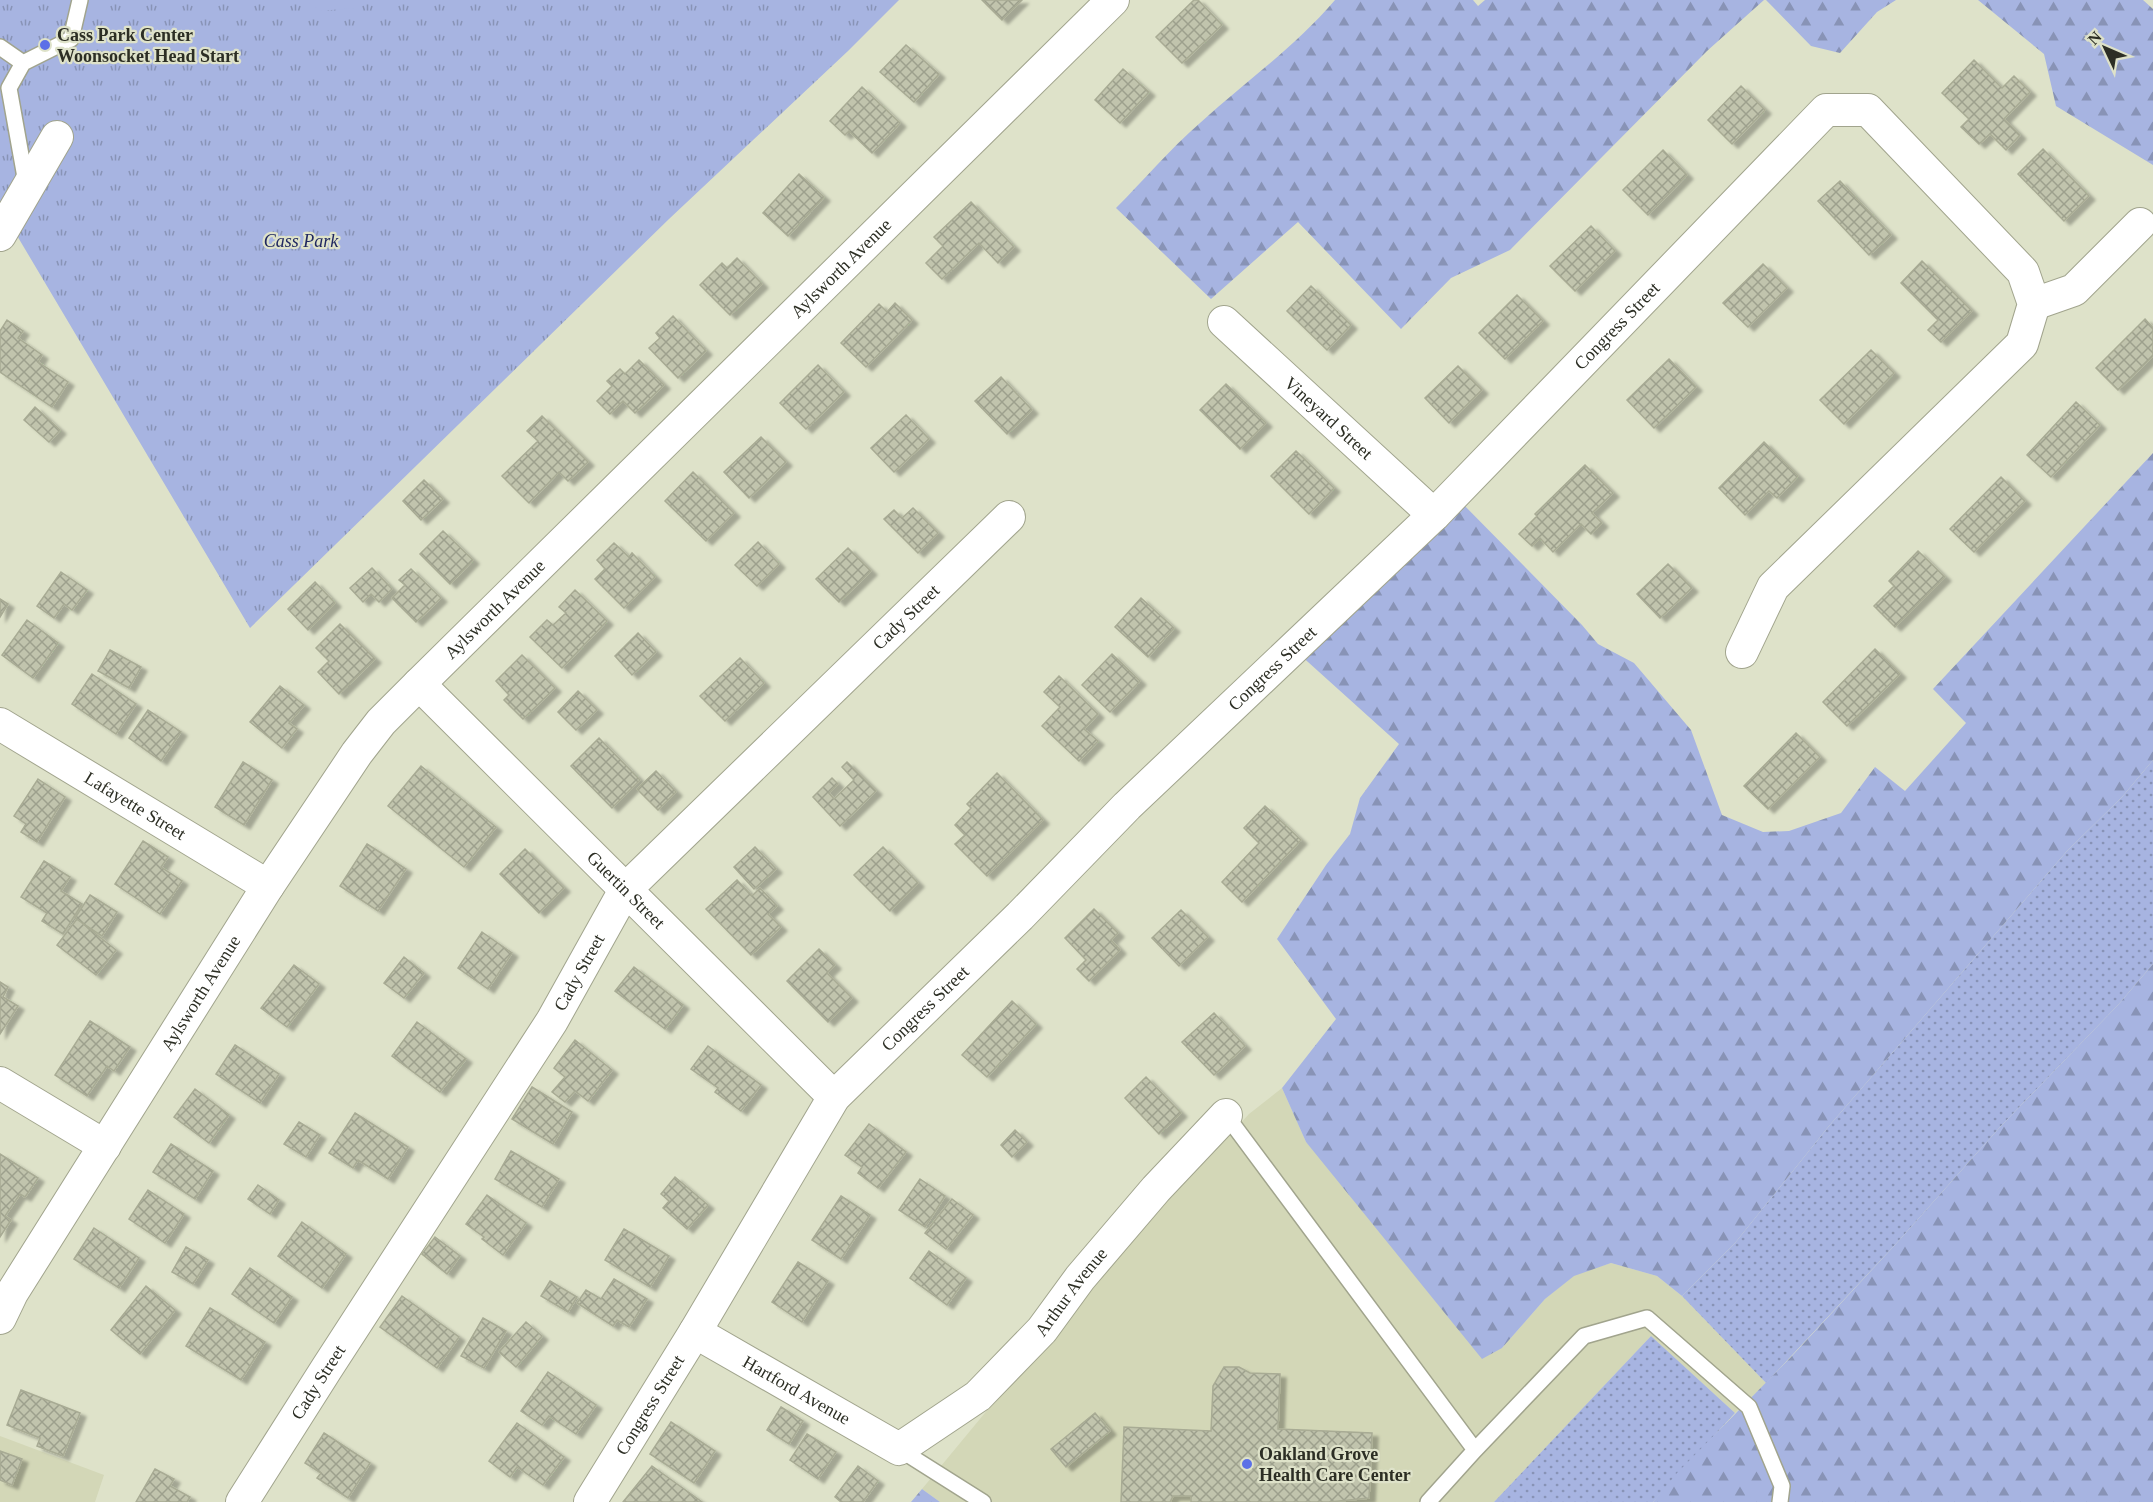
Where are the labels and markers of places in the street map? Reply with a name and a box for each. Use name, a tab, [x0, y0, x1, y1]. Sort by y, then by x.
place label: Cass Park Center Woonsocket Head Start	[57, 25, 239, 66]
marker: Cass Park Center Woonsocket Head Start	[38, 38, 52, 52]
place label: Oakland Grove Health Care Center	[1259, 1444, 1411, 1485]
marker: Oakland Grove Health Care Center	[1240, 1457, 1254, 1471]

